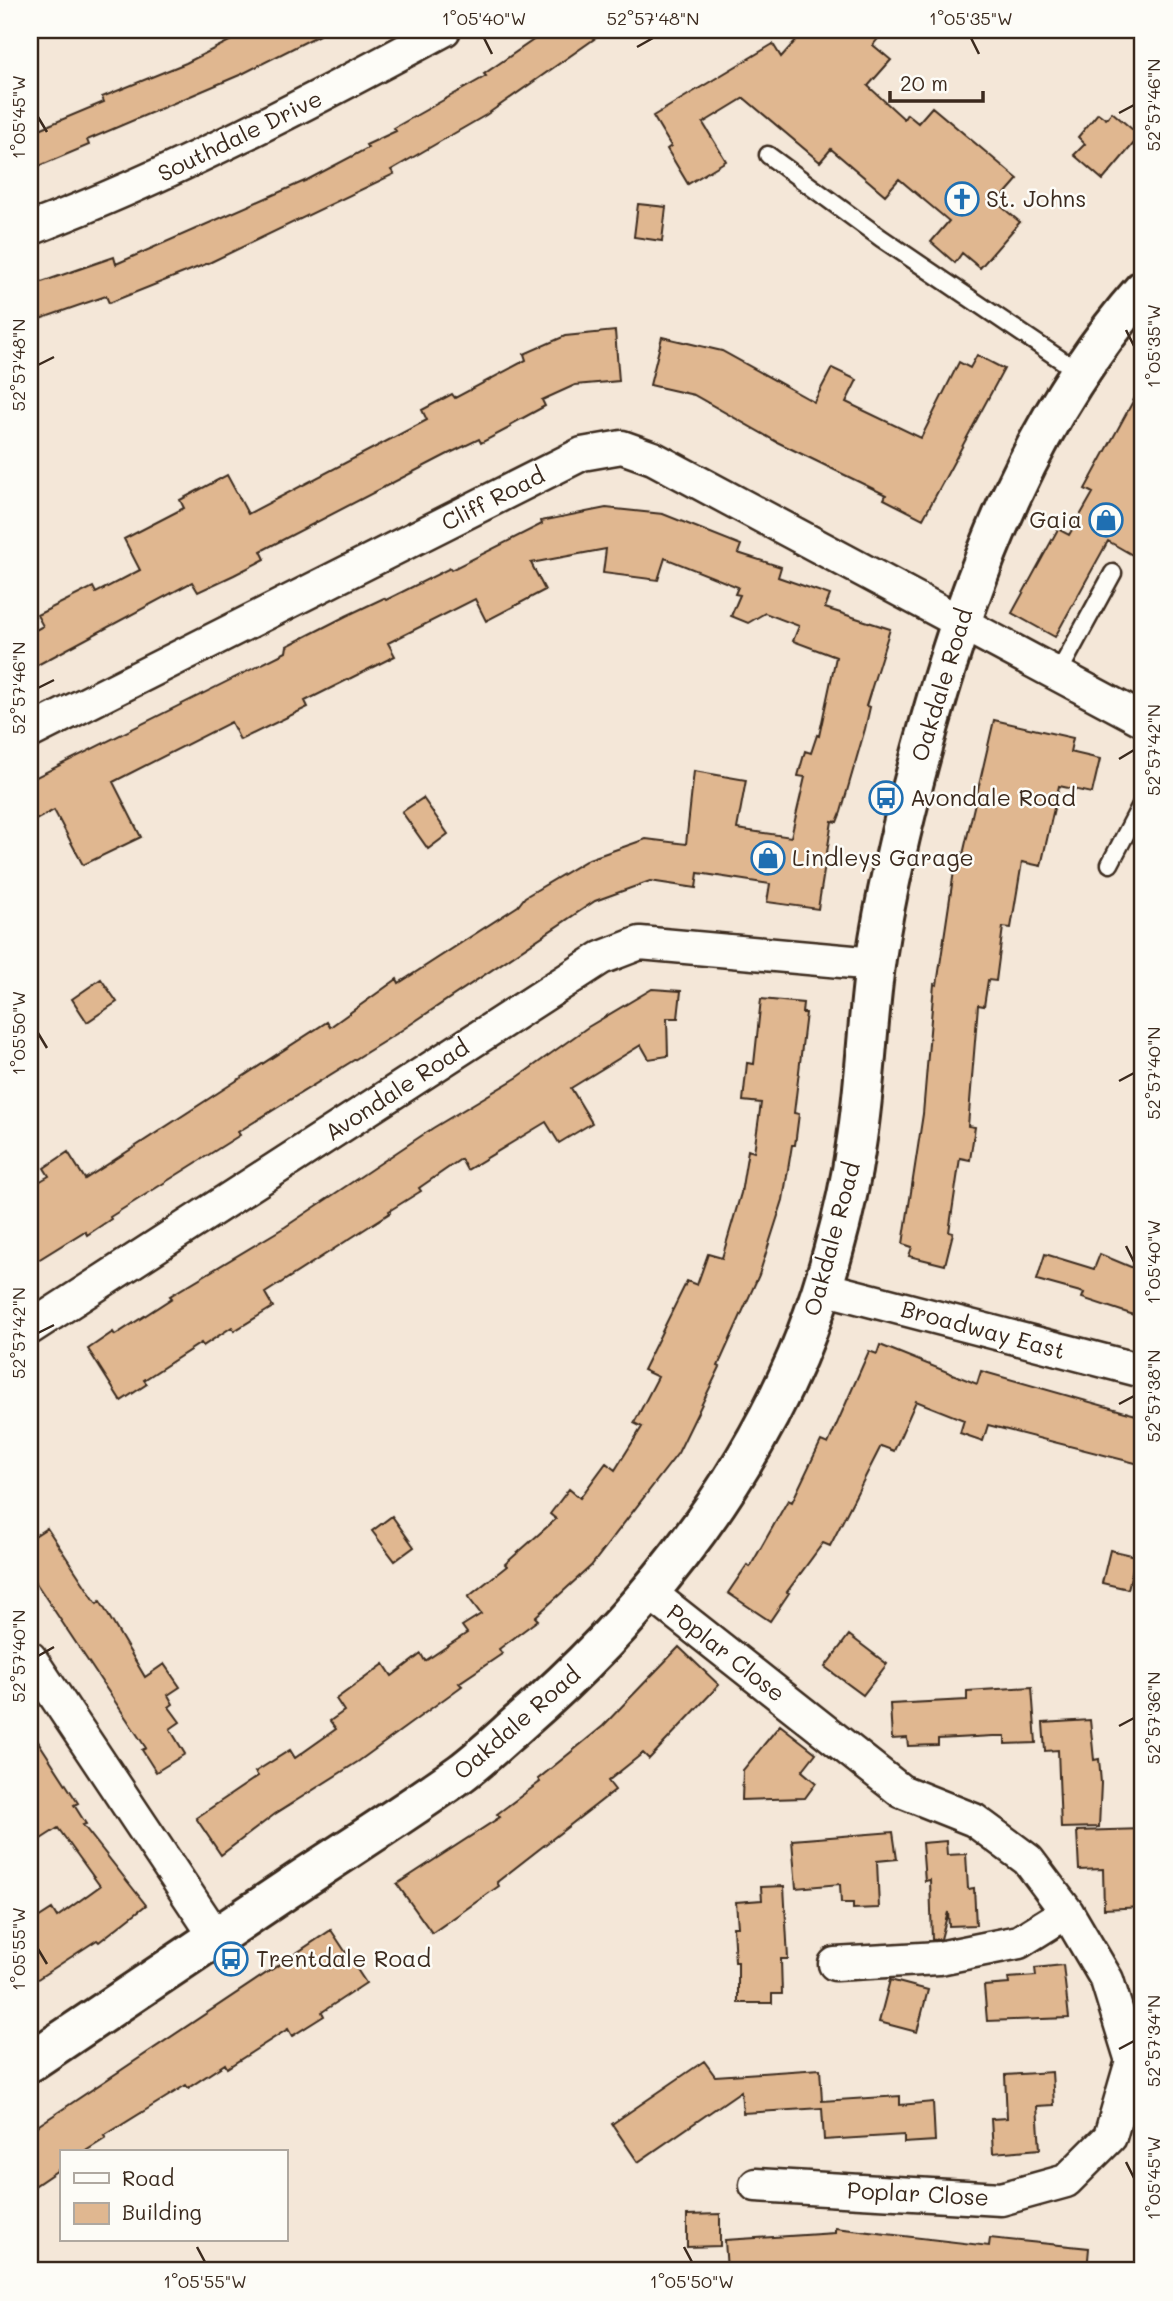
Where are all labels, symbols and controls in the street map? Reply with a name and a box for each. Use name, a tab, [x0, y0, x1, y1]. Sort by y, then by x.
text: 1°05'40"W	[442, 6, 526, 30]
text: 52°57'48"N	[606, 6, 700, 30]
text: 1°05'35"W	[929, 6, 1013, 30]
text: 52°57'46"N	[1141, 58, 1165, 152]
scale bar	[890, 60, 982, 104]
text: 20 m	[900, 69, 948, 96]
text: 1°05'45"W	[6, 75, 30, 159]
street label: Southdale Drive	[152, 82, 327, 188]
church icon: St. Johns	[943, 180, 981, 218]
place label: St. Johns	[986, 183, 1086, 213]
text: 1°05'35"W	[1141, 304, 1165, 388]
text: 52°57'48"N	[6, 318, 30, 412]
street label: Cliff Road	[436, 459, 549, 537]
shop icon: Gaia	[1087, 501, 1125, 539]
place label: Gaia	[1029, 504, 1082, 534]
street label: Oakdale Road	[904, 605, 979, 765]
text: 52°57'46"N	[6, 641, 30, 735]
text: 52°57'42"N	[1141, 704, 1165, 796]
bus stop icon: Avondale Road	[867, 779, 905, 817]
place label: Avondale Road	[910, 782, 1076, 812]
shop icon: Lindleys Garage	[749, 839, 787, 877]
place label: Lindleys Garage	[792, 842, 974, 872]
text: 1°05'50"W	[6, 991, 30, 1075]
text: 52°57'40"N	[1141, 1026, 1165, 1120]
street label: Avondale Road	[319, 1031, 474, 1147]
street label: Oakdale Road	[796, 1158, 866, 1319]
text: 1°05'40"W	[1141, 1220, 1165, 1304]
text: 52°57'42"N	[6, 1287, 30, 1379]
street label: Broadway East	[898, 1293, 1069, 1365]
text: 52°57'38"N	[1141, 1349, 1165, 1443]
street label: Poplar Close	[661, 1597, 792, 1708]
text: 52°57'40"N	[6, 1609, 30, 1703]
street label: Oakdale Road	[447, 1659, 586, 1786]
text: 52°57'36"N	[1141, 1672, 1165, 1765]
text: 1°05'55"W	[6, 1907, 30, 1991]
bus stop icon: Trentdale Road	[212, 1940, 250, 1978]
place label: Trentdale Road	[256, 1943, 431, 1973]
text: 52°57'34"N	[1141, 1995, 1165, 2087]
text: 1°05'45"W	[1141, 2136, 1165, 2220]
legend	[60, 2150, 287, 2242]
text: Road	[122, 2164, 174, 2191]
street label: Poplar Close	[846, 2174, 990, 2212]
text: Building	[122, 2198, 202, 2225]
text: 1°05'55"W	[163, 2269, 247, 2293]
text: 1°05'50"W	[650, 2269, 734, 2293]

